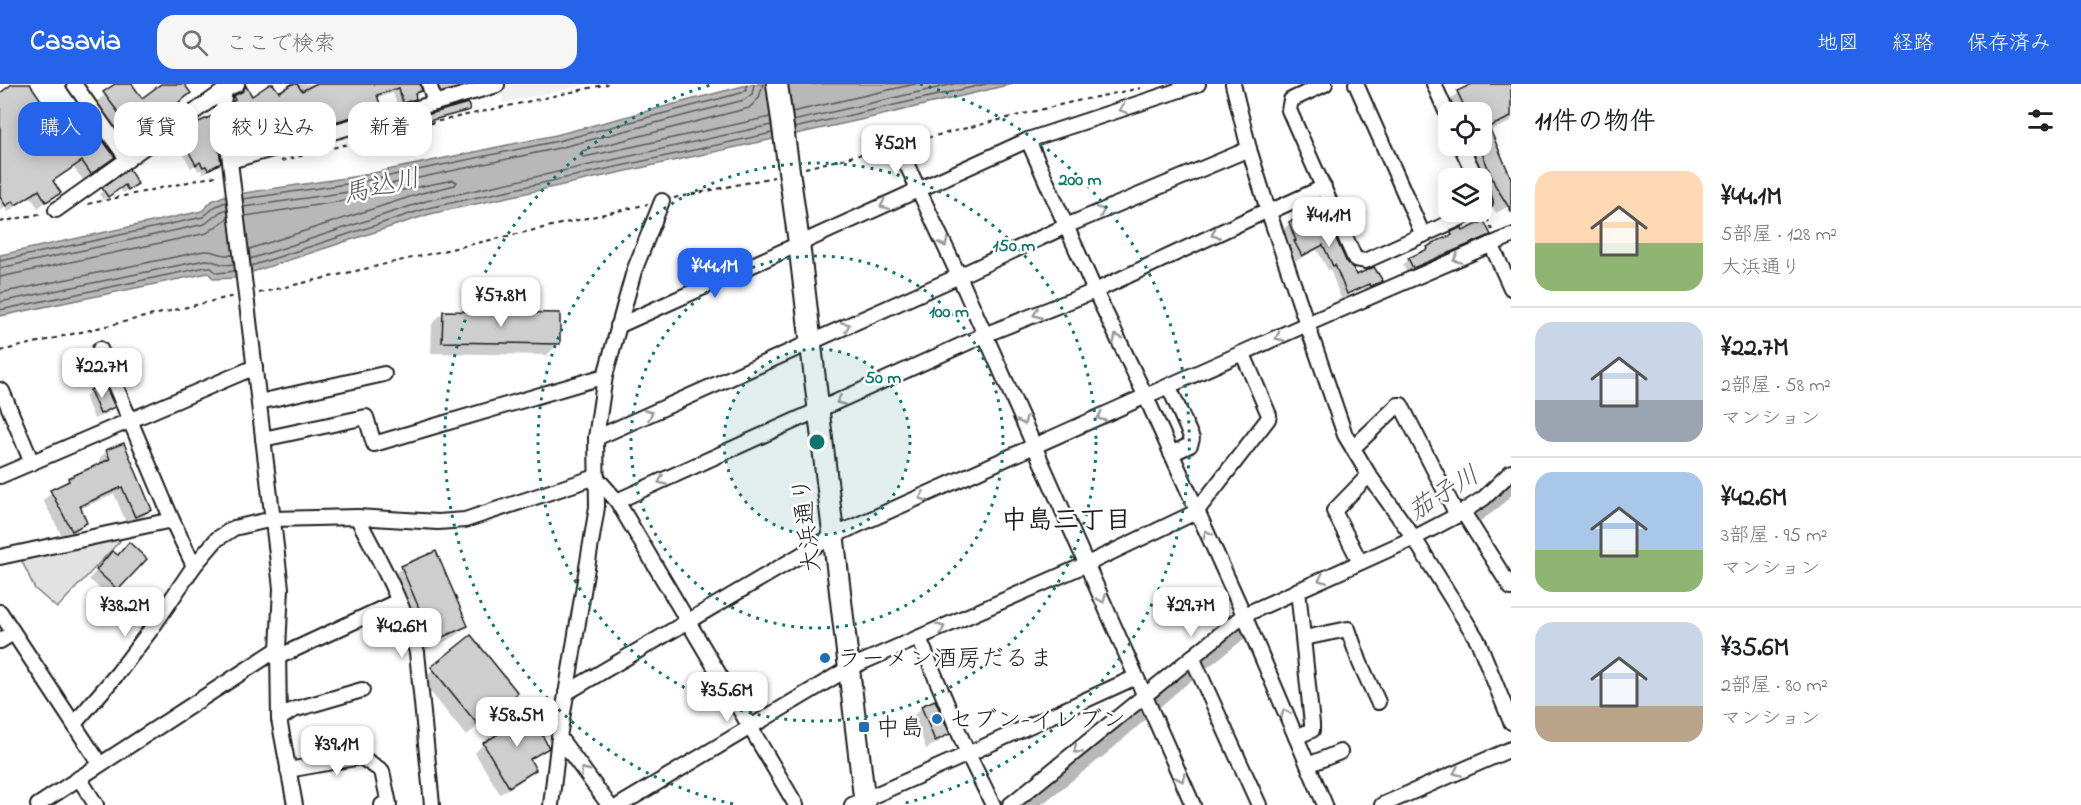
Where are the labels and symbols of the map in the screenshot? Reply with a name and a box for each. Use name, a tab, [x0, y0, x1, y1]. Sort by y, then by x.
one-way arrow	[1118, 102, 1129, 114]
pin: ¥52M	[860, 125, 932, 176]
water label: 馬込川	[339, 161, 424, 215]
text: 200 m	[1058, 168, 1102, 194]
pin: ¥41.1M	[1280, 197, 1378, 248]
one-way arrow	[879, 198, 890, 210]
one-way arrow	[1094, 206, 1105, 218]
one-way arrow	[1211, 227, 1222, 239]
text: 150 m	[993, 234, 1035, 260]
one-way arrow	[937, 236, 949, 247]
pin: ¥44.1M	[666, 248, 764, 299]
one-way arrow	[1453, 252, 1464, 264]
pin: ¥57.8M	[452, 277, 550, 328]
text: 100 m	[929, 300, 969, 326]
one-way arrow	[1033, 307, 1044, 319]
one-way arrow	[840, 321, 851, 333]
one-way arrow	[1274, 330, 1285, 342]
one-way arrow	[1113, 333, 1125, 344]
pin: ¥22.7M	[53, 348, 151, 399]
text: 50 m	[865, 366, 901, 392]
one-way arrow	[835, 393, 846, 405]
one-way arrow	[643, 409, 654, 421]
one-way arrow	[1096, 410, 1107, 422]
one-way arrow	[1015, 415, 1027, 426]
centre of rings	[807, 432, 827, 452]
water label: 茄子川	[1401, 458, 1488, 531]
one-way arrow	[657, 474, 668, 486]
street label: 大浜通り	[785, 475, 832, 574]
one-way arrow	[918, 490, 929, 502]
district label: 中島三丁目	[1001, 503, 1131, 541]
one-way arrow	[1202, 530, 1214, 541]
one-way arrow	[1317, 572, 1328, 584]
pin: ¥38.2M	[76, 587, 174, 638]
pin: ¥29.7M	[1142, 587, 1240, 638]
one-way arrow	[1095, 593, 1107, 604]
pin: ¥42.6M	[353, 608, 451, 659]
one-way arrow	[935, 623, 946, 635]
place label: ラーメン酒房だるま	[837, 643, 1053, 678]
marker: ラーメン酒房だるま	[818, 651, 832, 665]
pin: ¥35.6M	[678, 672, 776, 723]
pin: ¥58.5M	[468, 697, 566, 748]
place label: セブン-イレブン	[949, 704, 1126, 739]
one-way arrow	[1280, 708, 1292, 719]
place label: 中島	[876, 712, 924, 747]
marker: セブン-イレブン	[930, 712, 944, 726]
marker: 中島	[857, 720, 871, 734]
pin: ¥39.1M	[288, 726, 386, 777]
one-way arrow	[1073, 742, 1084, 753]
one-way arrow	[1453, 765, 1464, 777]
one-way arrow	[580, 767, 591, 778]
one-way arrow	[1173, 771, 1185, 782]

